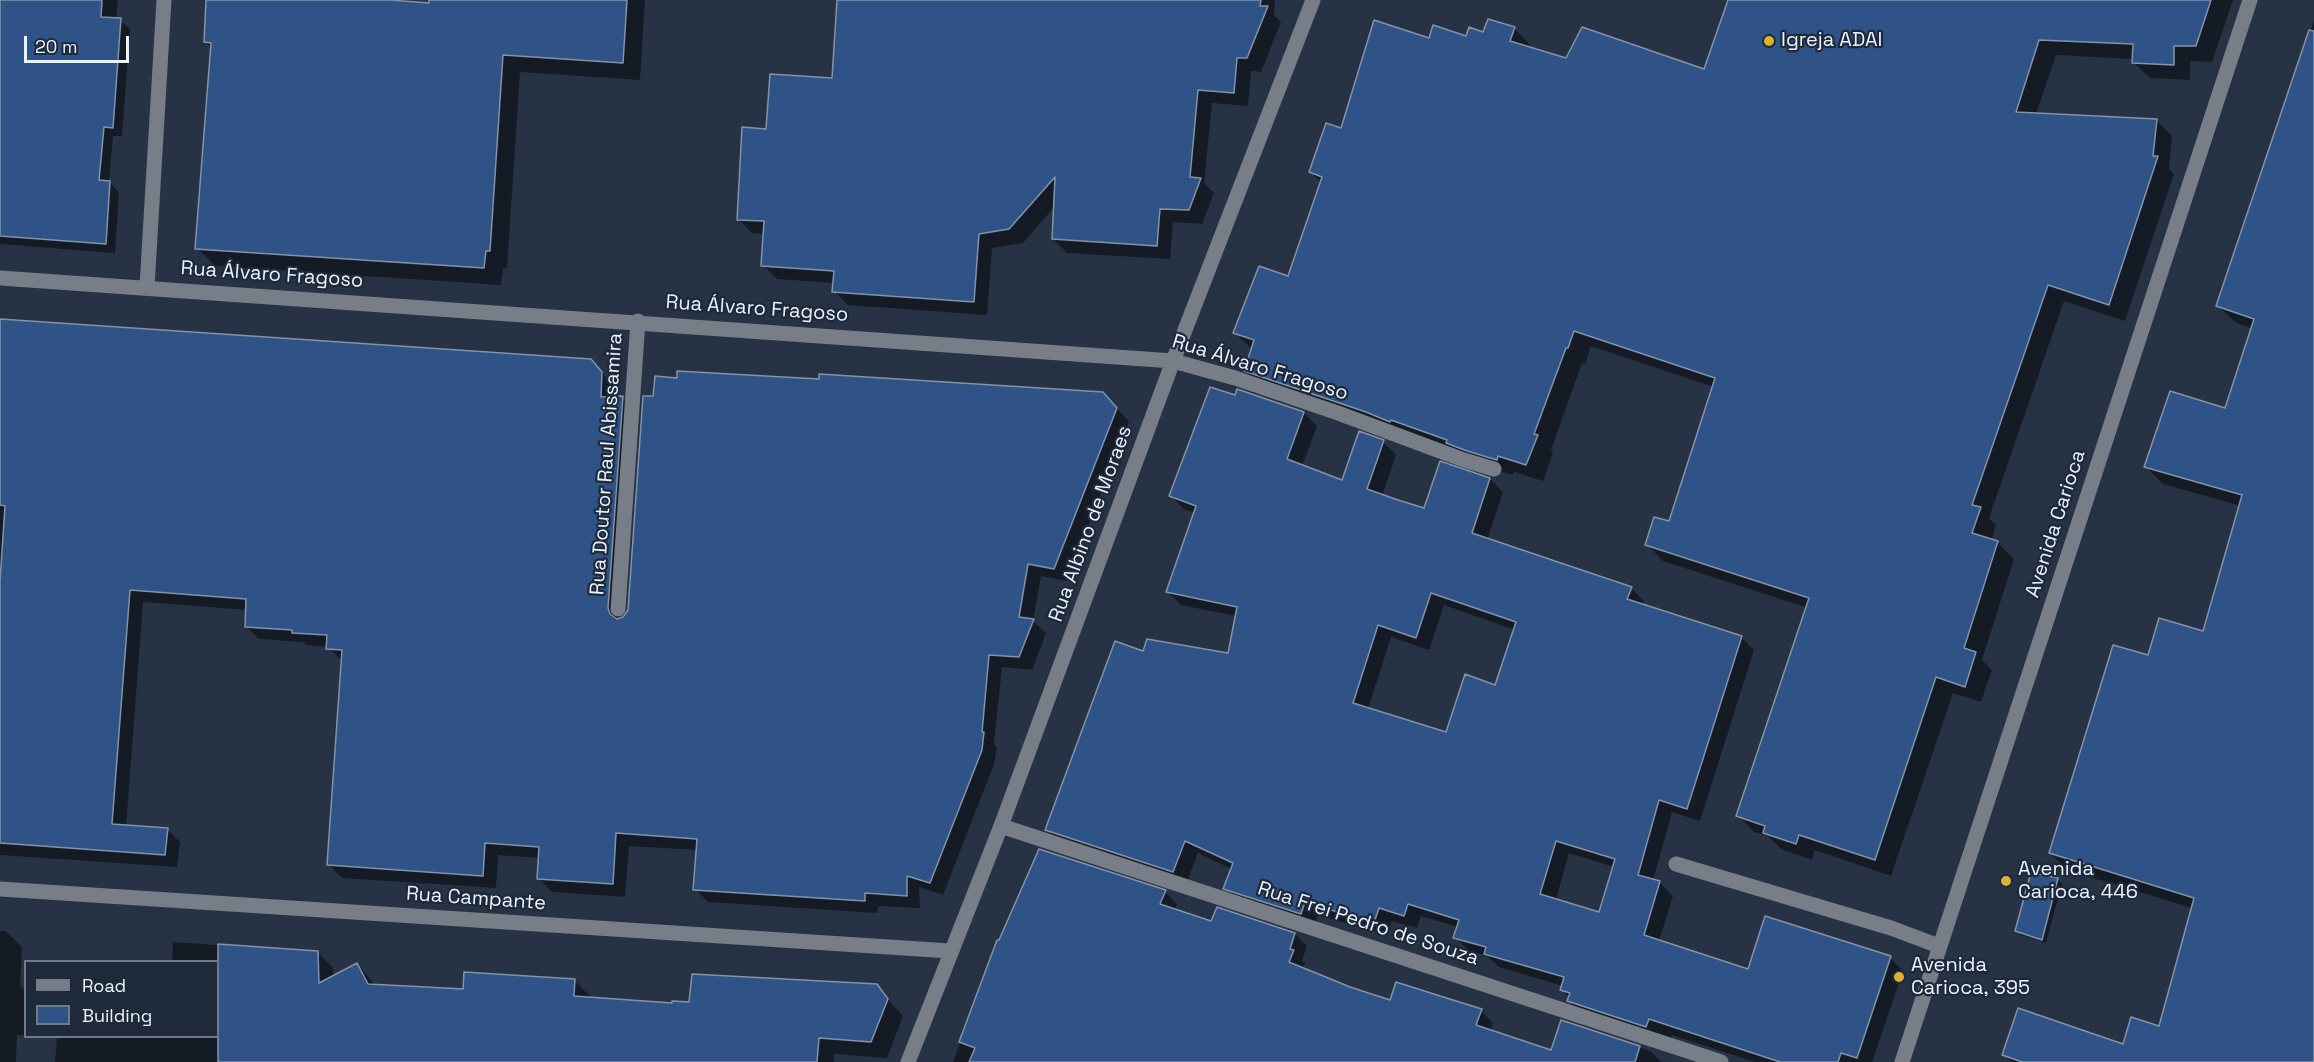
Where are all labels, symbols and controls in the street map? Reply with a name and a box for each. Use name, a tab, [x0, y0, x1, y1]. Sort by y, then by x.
scale bar	[27, 24, 132, 62]
place label: Igreja ADAI	[1781, 29, 1882, 53]
marker: Igreja ADAI	[1762, 34, 1776, 48]
text: 20 m	[35, 35, 78, 58]
street label: Rua Álvaro Fragoso	[180, 257, 364, 293]
street label: Rua Álvaro Fragoso	[665, 291, 849, 327]
street label: Rua Álvaro Fragoso	[1169, 330, 1351, 406]
street label: Rua Doutor Raul Abissamira	[586, 332, 628, 596]
street label: Rua Albino de Moraes	[1044, 423, 1138, 625]
street label: Avenida Carioca	[2021, 447, 2091, 601]
place label: Avenida Carioca, 446	[2018, 858, 2138, 905]
marker: Avenida Carioca, 446	[1999, 874, 2013, 888]
street label: Rua Frei Pedro de Souza	[1254, 877, 1482, 971]
street label: Rua Campante	[405, 882, 547, 916]
place label: Avenida Carioca, 395	[1911, 954, 2030, 1001]
legend	[24, 960, 219, 1038]
marker: Avenida Carioca, 395	[1892, 970, 1906, 984]
text: Road	[82, 974, 126, 997]
text: Building	[82, 1004, 152, 1027]

